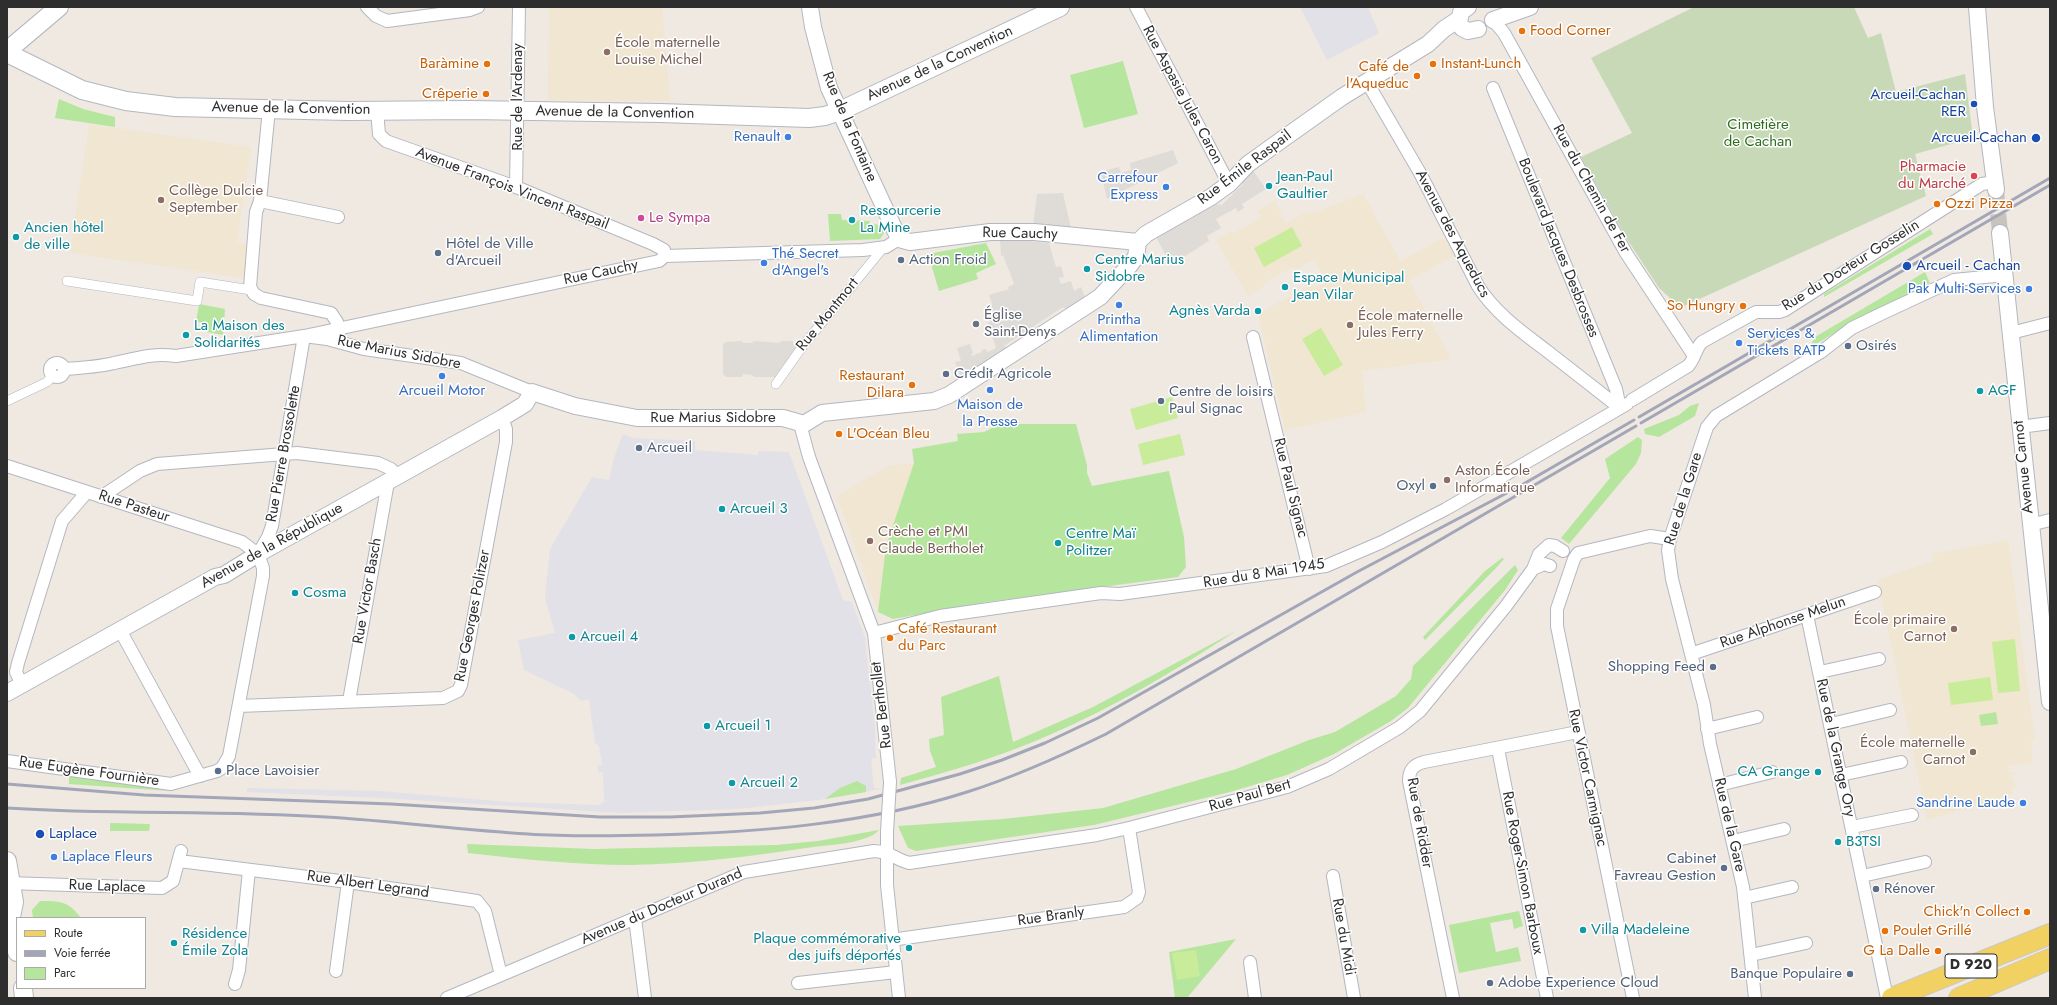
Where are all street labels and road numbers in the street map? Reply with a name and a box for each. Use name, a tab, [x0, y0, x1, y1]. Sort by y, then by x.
street label: Avenue de la Convention	[864, 22, 1016, 106]
street label: Rue Aspasie Jules Caron	[1138, 23, 1226, 167]
street label: Rue de l'Ardenay	[509, 43, 527, 151]
street label: Rue de la Fontaine	[818, 69, 880, 185]
street label: Avenue de la Convention	[211, 99, 371, 119]
street label: Avenue de la Convention	[535, 103, 695, 123]
street label: Rue du Chemin de Fer	[1548, 122, 1634, 256]
street label: Rue Émile Raspail	[1195, 127, 1295, 209]
street label: Avenue François Vincent Raspail	[413, 144, 611, 234]
street label: Boulevard Jacques Desbrosses	[1514, 156, 1602, 340]
street label: Avenue des Aqueducs	[1411, 167, 1493, 301]
street label: Rue du Docteur Gosselin	[1779, 216, 1923, 316]
street label: Rue Cauchy	[982, 224, 1058, 244]
street label: Rue Cauchy	[562, 256, 640, 290]
street label: Rue Montmort	[793, 275, 863, 355]
street label: Rue Marius Sidobre	[336, 332, 462, 374]
street label: Rue Pierre Brossolette	[263, 384, 305, 524]
street label: Rue Marius Sidobre	[650, 409, 776, 427]
street label: Avenue Carnot	[2010, 420, 2038, 514]
street label: Rue Paul Signac	[1269, 436, 1311, 540]
street label: Rue de la Gare	[1661, 451, 1707, 547]
street label: Rue Pasteur	[96, 487, 172, 527]
street label: Avenue de la République	[198, 499, 346, 593]
street label: Rue Victor Basch	[350, 536, 386, 646]
street label: Rue Georges Politzer	[451, 548, 495, 684]
street label: Rue du 8 Mai 1945	[1202, 556, 1326, 592]
street label: Rue Alphonse Melun	[1718, 593, 1848, 653]
street label: Rue Berthollet	[868, 660, 896, 750]
street label: Rue de la Grange Ory	[1812, 677, 1858, 819]
street label: Rue Victor Carmignac	[1564, 708, 1610, 848]
street label: Rue Eugène Fournière	[18, 753, 160, 791]
street label: Rue Paul Bert	[1207, 776, 1293, 816]
street label: Rue de Ridder	[1402, 776, 1436, 870]
street label: Rue de la Gare	[1709, 776, 1749, 874]
street label: Rue Roger-Simon Barboux	[1497, 790, 1547, 956]
street label: Avenue du Docteur Durand	[579, 865, 745, 949]
street label: Rue Albert Legrand	[306, 868, 430, 902]
street label: Rue Laplace	[68, 877, 146, 897]
street label: Rue du Midi	[1327, 897, 1359, 977]
street label: Rue Branly	[1016, 903, 1086, 931]
road number: D 920	[1945, 954, 1997, 978]

